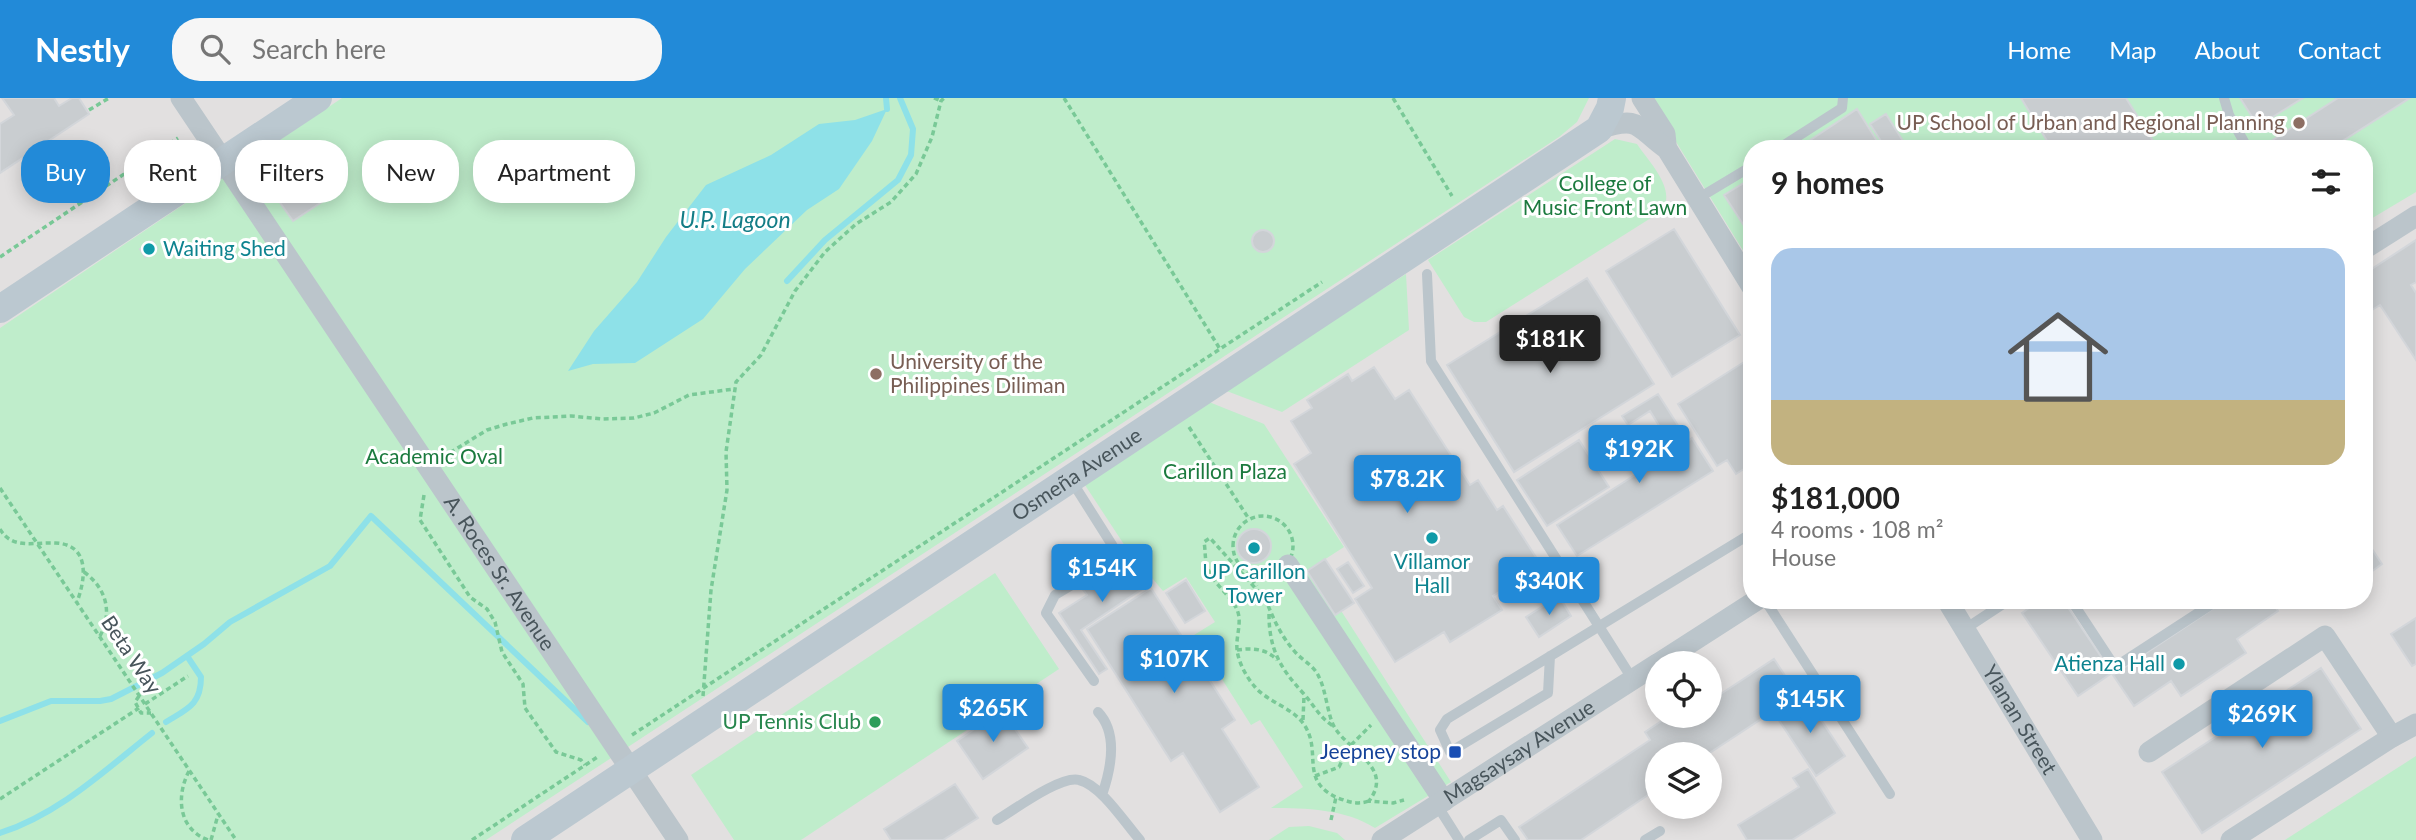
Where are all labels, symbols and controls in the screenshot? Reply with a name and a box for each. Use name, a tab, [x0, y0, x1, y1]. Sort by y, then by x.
search box	[172, 18, 662, 81]
text: Nestly	[35, 29, 130, 69]
icon: search	[196, 30, 234, 68]
text: Search here	[252, 33, 386, 65]
text: Home	[2007, 35, 2071, 64]
text: Map	[2109, 35, 2157, 64]
text: About	[2195, 35, 2260, 64]
text: Contact	[2298, 35, 2381, 64]
place label: UP School of Urban and Regional Planning	[1897, 109, 2285, 134]
marker: UP School of Urban and Regional Planning	[2291, 115, 2307, 131]
chip: Buy	[21, 140, 110, 203]
chip: Rent	[124, 140, 221, 203]
chip: Filters	[235, 140, 348, 203]
chip: New	[362, 140, 459, 203]
chip: Apartment	[473, 140, 635, 203]
icon: filters	[2307, 163, 2345, 201]
text: 9 homes	[1771, 164, 1884, 200]
park label: College of Music Front Lawn	[1523, 170, 1687, 219]
water label: U.P. Lagoon	[679, 205, 791, 233]
place label: Waiting Shed	[163, 235, 286, 260]
marker: Waiting Shed	[141, 241, 157, 257]
icon: home	[1995, 294, 2121, 420]
pin: $181K	[1501, 316, 1599, 375]
text: $181K	[1515, 324, 1585, 352]
place label: University of the Philippines Diliman	[890, 348, 1065, 397]
marker: University of the Philippines Diliman	[868, 366, 884, 382]
street label: Osmeña Avenue	[1007, 421, 1146, 525]
pin: $192K	[1590, 426, 1688, 485]
text: $192K	[1604, 434, 1674, 462]
park label: Academic Oval	[365, 443, 503, 468]
pin: $78.2K	[1350, 456, 1464, 515]
park label: Carillon Plaza	[1163, 458, 1287, 483]
text: $78.2K	[1370, 464, 1444, 492]
text: $181,000	[1771, 479, 1900, 515]
street label: A. Roces Sr. Avenue	[440, 490, 561, 655]
text: 4 rooms · 108 m²	[1771, 515, 1943, 543]
marker: Villamor Hall	[1424, 530, 1440, 546]
marker: UP Carillon Tower	[1246, 540, 1262, 556]
text: House	[1771, 543, 1836, 571]
pin: $154K	[1053, 545, 1151, 604]
place label: Villamor Hall	[1394, 548, 1471, 597]
text: $154K	[1067, 553, 1137, 581]
place label: UP Carillon Tower	[1202, 558, 1306, 607]
pin: $340K	[1500, 558, 1598, 617]
text: $340K	[1514, 566, 1584, 594]
street label: Beta Way	[97, 610, 168, 698]
pin: $107K	[1125, 636, 1223, 695]
text: $107K	[1139, 644, 1209, 672]
place label: Atienza Hall	[2054, 650, 2165, 675]
map controls	[1645, 651, 1722, 819]
button: locate	[1645, 651, 1722, 728]
marker: Atienza Hall	[2171, 656, 2187, 672]
street label: Ylanan Street	[1978, 660, 2063, 779]
pin: $145K	[1761, 676, 1859, 735]
pin: $265K	[944, 684, 1042, 744]
text: $145K	[1775, 684, 1845, 712]
pin: $269K	[2213, 690, 2311, 750]
text: $265K	[958, 693, 1028, 721]
street label: Magsaysay Avenue	[1438, 693, 1599, 808]
text: $269K	[2227, 699, 2297, 727]
place label: UP Tennis Club	[722, 708, 861, 733]
marker: UP Tennis Club	[867, 714, 883, 730]
place label: Jeepney stop	[1320, 738, 1441, 763]
button: layers	[1645, 742, 1722, 819]
marker: Jeepney stop	[1447, 744, 1463, 760]

